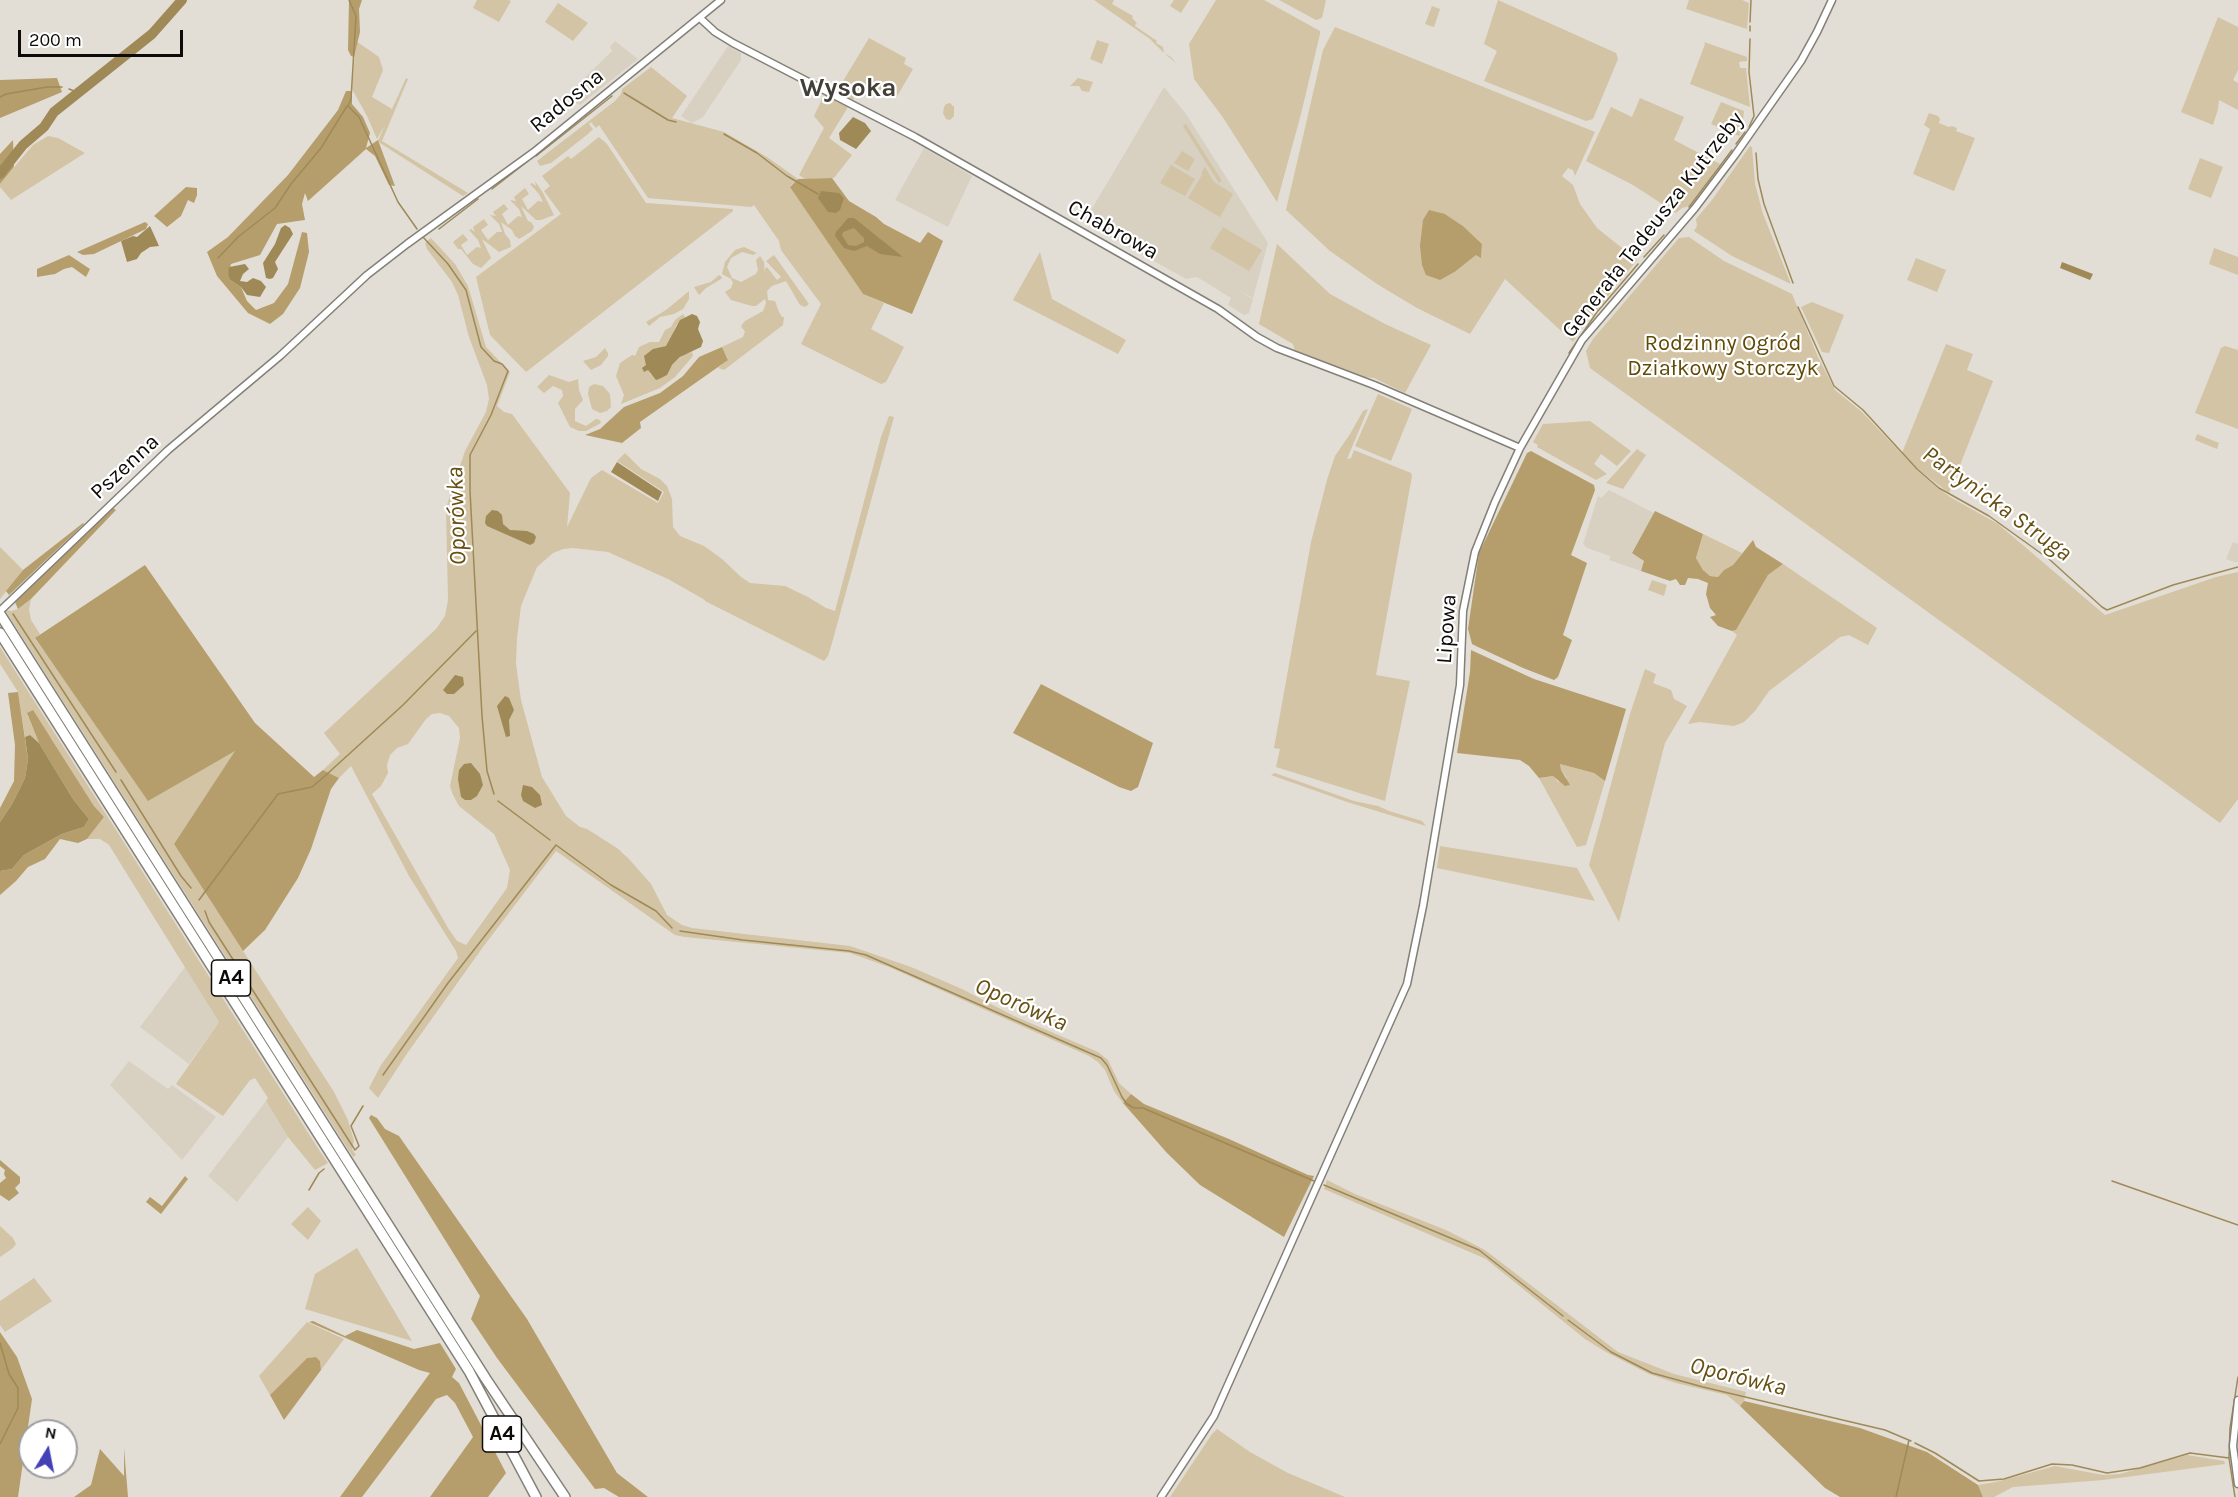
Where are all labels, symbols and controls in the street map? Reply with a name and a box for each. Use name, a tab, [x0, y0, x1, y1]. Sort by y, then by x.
scale bar	[21, 18, 186, 56]
text: 200 m	[29, 29, 82, 51]
street label: Radosna	[525, 63, 609, 139]
district label: Wysoka	[800, 73, 896, 105]
street label: Generała Tadeusza Kutrzeby	[1556, 107, 1750, 343]
street label: Chabrowa	[1063, 194, 1163, 266]
park label: Rodzinny Ogród Działkowy Storczyk	[1627, 331, 1819, 382]
street label: Pszenna	[85, 429, 165, 505]
water label: Partynicka Struga	[1917, 440, 2077, 568]
water label: Oporówka	[441, 466, 473, 566]
street label: Lipowa	[1431, 593, 1463, 665]
road number: A4	[212, 960, 250, 996]
water label: Oporówka	[970, 972, 1072, 1038]
water label: Oporówka	[1687, 1351, 1789, 1403]
road number: A4	[482, 1416, 522, 1452]
north arrow	[18, 1419, 78, 1479]
text: N	[44, 1422, 58, 1443]

